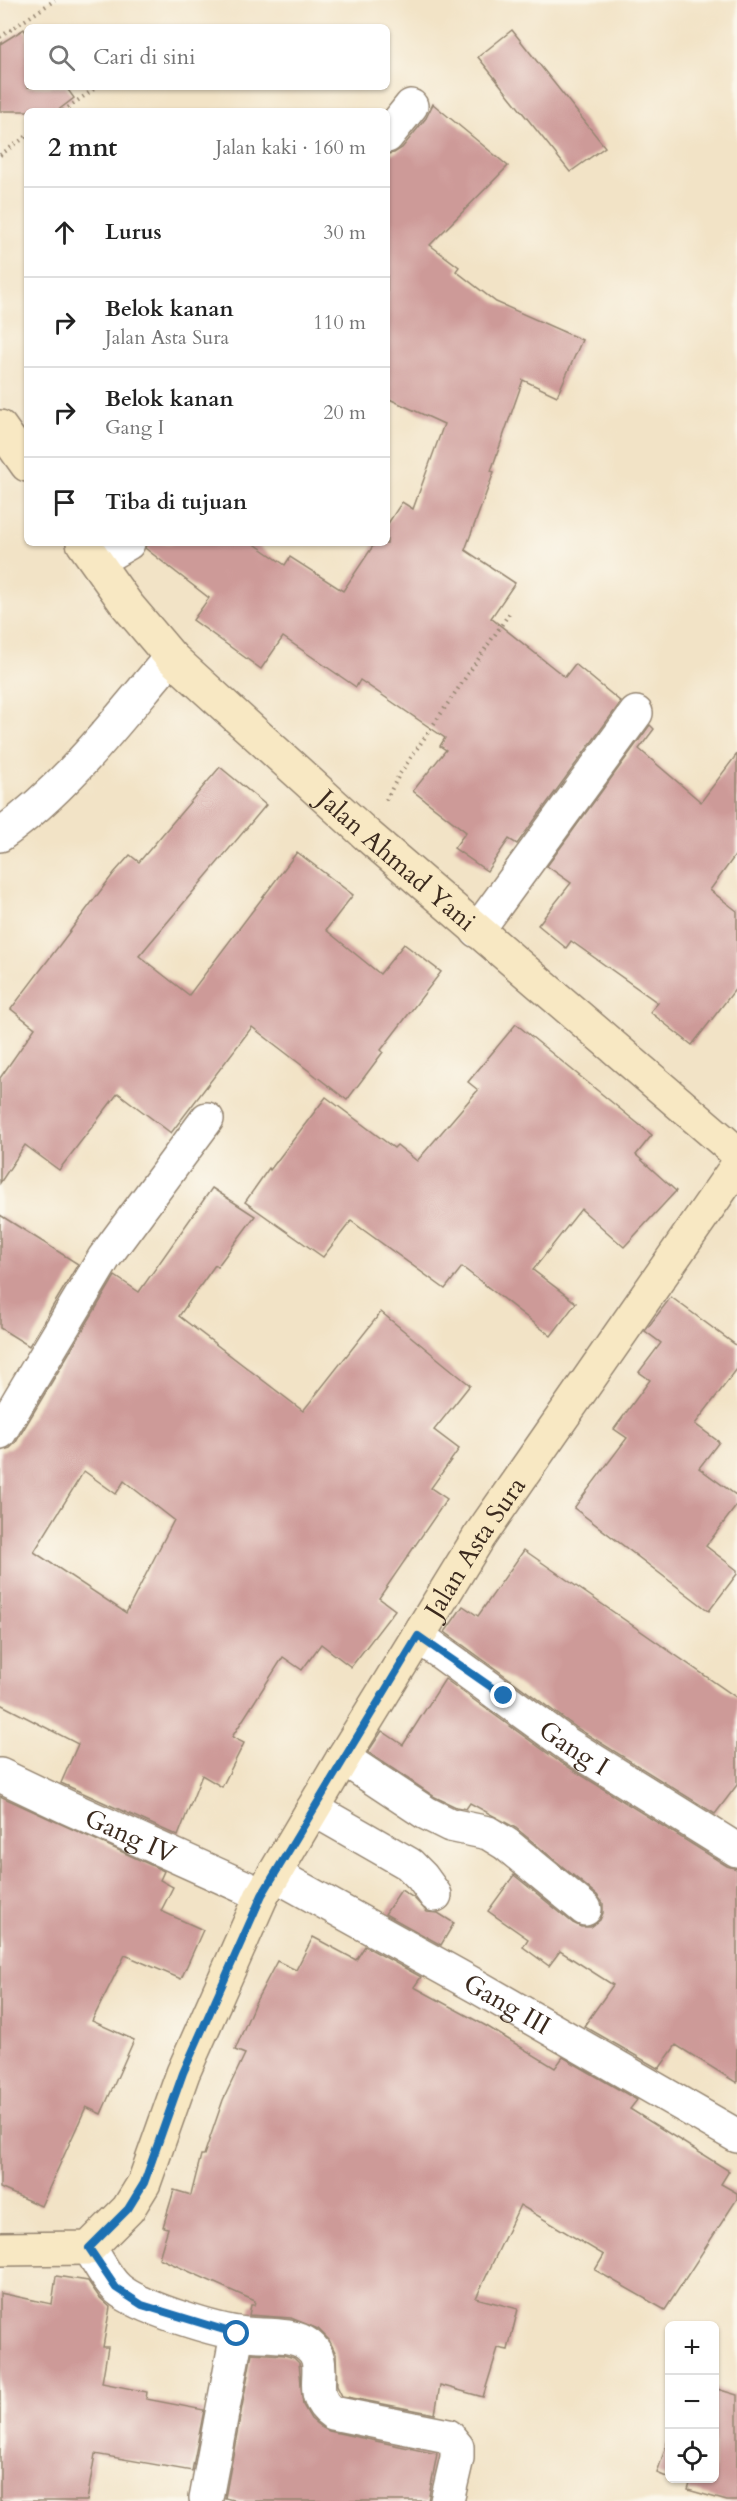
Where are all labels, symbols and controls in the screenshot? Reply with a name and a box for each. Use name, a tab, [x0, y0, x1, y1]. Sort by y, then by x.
search box	[24, 24, 390, 90]
icon: search	[45, 41, 78, 74]
text: Cari di sini	[93, 42, 196, 72]
text: 2 mnt	[48, 130, 117, 165]
text: Jalan kaki · 160 m	[216, 134, 366, 161]
icon: ahead	[48, 216, 81, 249]
text: Lurus	[105, 217, 162, 247]
text: 30 m	[323, 219, 366, 246]
text: Belok kanan	[105, 294, 234, 324]
icon: right	[48, 306, 81, 339]
text: 110 m	[313, 309, 366, 336]
text: Jalan Asta Sura	[105, 324, 229, 351]
text: Belok kanan	[105, 384, 234, 414]
icon: right	[48, 396, 81, 429]
text: 20 m	[323, 399, 366, 426]
text: Gang I	[105, 414, 164, 441]
icon: arrive	[48, 486, 81, 519]
text: Tiba di tujuan	[105, 487, 247, 517]
street label: Jalan Ahmad Yani	[307, 779, 484, 939]
street label: Jalan Asta Sura	[414, 1470, 533, 1627]
route end	[490, 1682, 516, 1708]
street label: Gang I	[532, 1712, 616, 1783]
street label: Gang IV	[80, 1800, 182, 1872]
street label: Gang III	[458, 1965, 557, 2043]
route start	[223, 2320, 249, 2346]
map controls	[665, 2321, 719, 2483]
button: +	[665, 2321, 719, 2375]
button: −	[665, 2375, 719, 2429]
button: locate	[665, 2429, 719, 2483]

